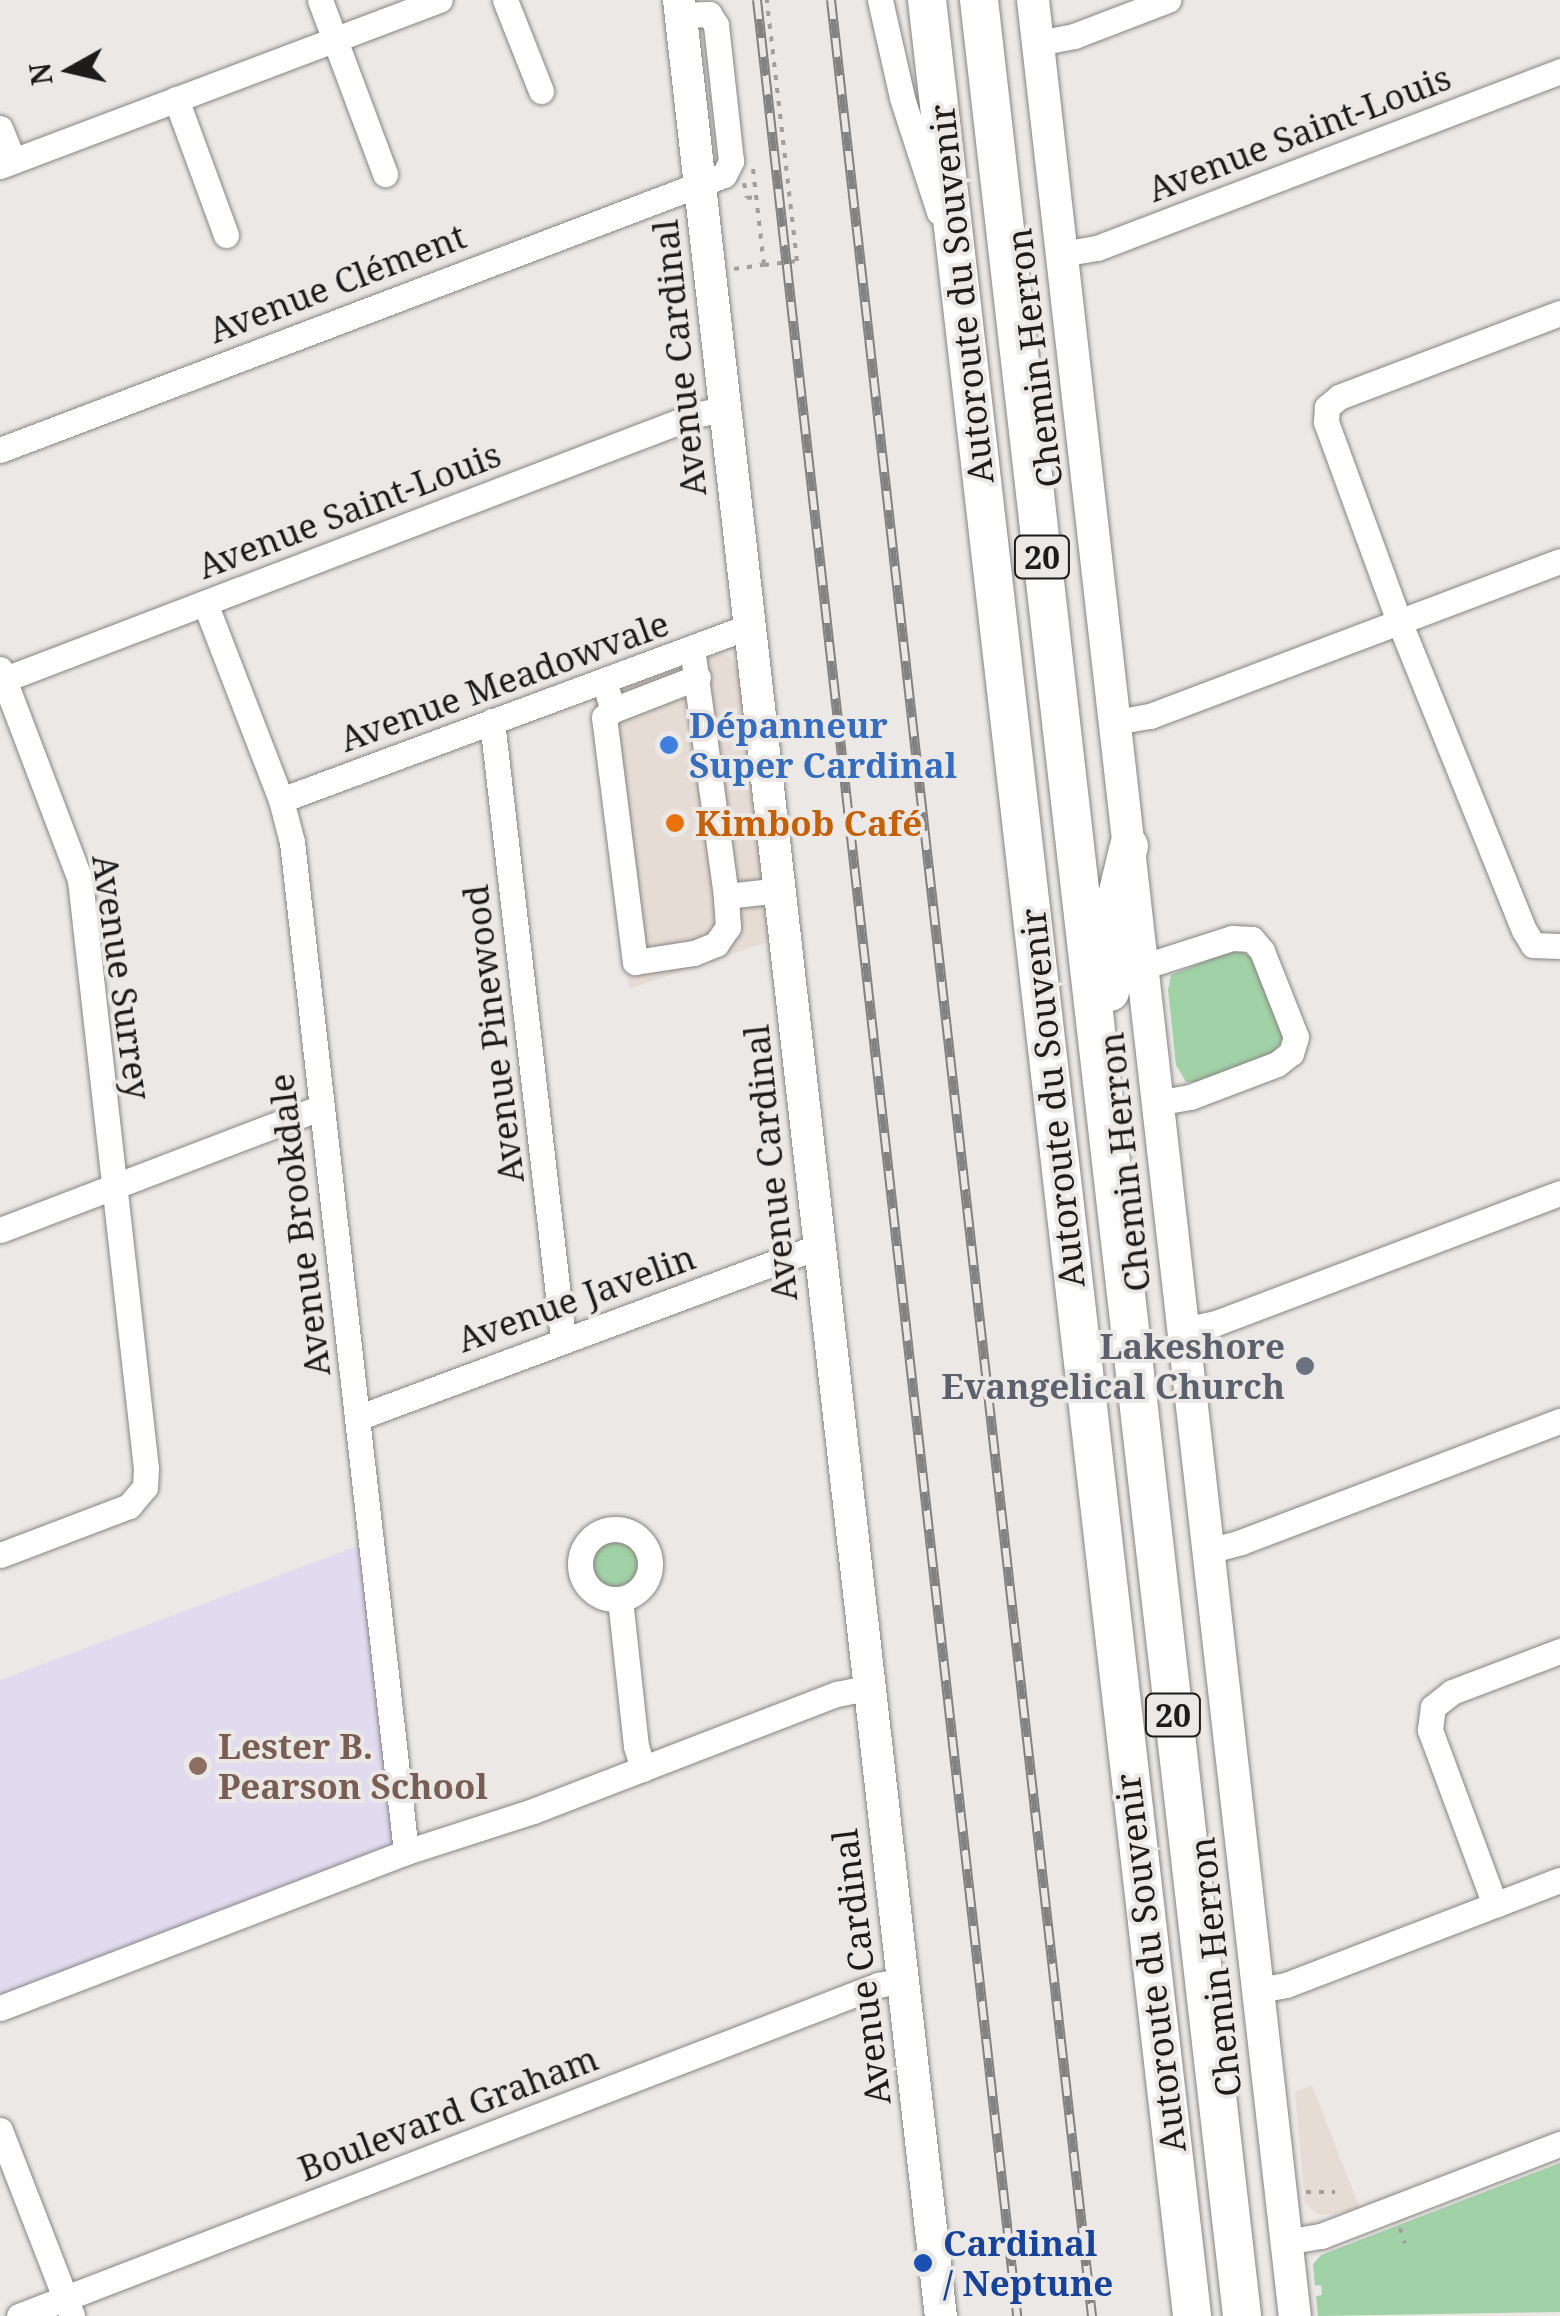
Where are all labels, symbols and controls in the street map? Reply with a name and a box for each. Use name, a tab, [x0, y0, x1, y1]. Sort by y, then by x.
north arrow	[20, 20, 120, 120]
street label: Avenue Saint-Louis	[1142, 56, 1456, 210]
text: N	[20, 61, 61, 88]
street label: Autoroute du Souvenir	[920, 102, 1002, 486]
street label: Avenue Clément	[203, 215, 471, 351]
street label: Avenue Cardinal	[644, 218, 714, 498]
street label: Chemin Herron	[997, 226, 1071, 490]
street label: Avenue Saint-Louis	[192, 433, 506, 587]
road number: 20	[1012, 530, 1072, 584]
street label: Avenue Meadowvale	[334, 602, 674, 760]
place label: Dépanneur Super Cardinal	[689, 704, 957, 786]
marker: Dépanneur Super Cardinal	[658, 734, 680, 756]
place label: Kimbob Café	[695, 802, 922, 844]
marker: Kimbob Café	[664, 812, 686, 834]
street label: Avenue Surrey	[84, 852, 160, 1102]
street label: Avenue Pinewood	[454, 883, 532, 1185]
street label: Autoroute du Souvenir	[1011, 906, 1093, 1290]
street label: Avenue Cardinal	[735, 1023, 805, 1303]
street label: Chemin Herron	[1089, 1030, 1159, 1294]
street label: Avenue Brookdale	[260, 1071, 338, 1379]
street label: Avenue Javelin	[451, 1236, 701, 1360]
place label: Lakeshore Evangelical Church	[941, 1325, 1285, 1407]
marker: Lakeshore Evangelical Church	[1294, 1355, 1316, 1377]
road number: 20	[1143, 1688, 1203, 1742]
place label: Lester B. Pearson School	[218, 1725, 488, 1807]
marker: Lester B. Pearson School	[187, 1755, 209, 1777]
street label: Autoroute du Souvenir	[1106, 1771, 1194, 2155]
street label: Avenue Cardinal	[823, 1827, 899, 2107]
street label: Chemin Herron	[1180, 1835, 1250, 2099]
street label: Boulevard Graham	[292, 2037, 604, 2189]
place label: Cardinal / Neptune	[943, 2222, 1113, 2304]
marker: Cardinal / Neptune	[912, 2252, 934, 2274]

